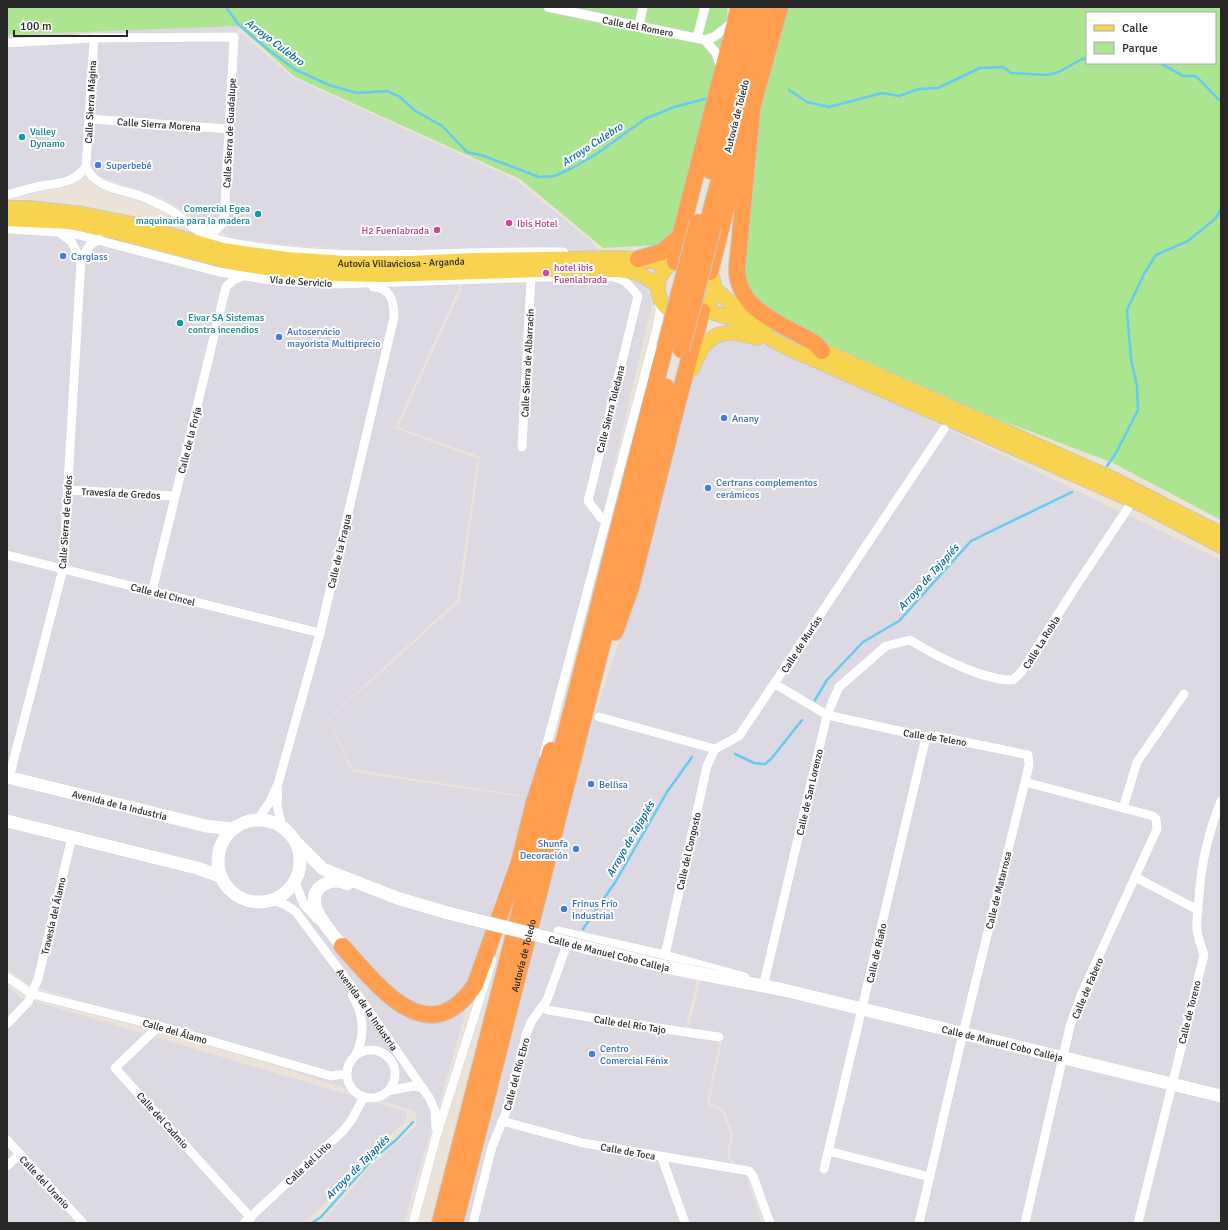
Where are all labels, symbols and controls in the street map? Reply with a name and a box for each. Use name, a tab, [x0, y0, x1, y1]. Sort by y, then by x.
scale bar	[14, 12, 127, 38]
legend	[1086, 12, 1216, 64]
street label: Calle del Romero	[601, 14, 674, 40]
water label: Arroyo Culebro	[243, 16, 308, 69]
text: 100 m	[20, 19, 52, 34]
text: Calle	[1122, 21, 1148, 36]
text: Parque	[1122, 41, 1158, 56]
street label: Calle Sierra Mágina	[83, 60, 99, 144]
street label: Calle Sierra de Guadalupe	[221, 78, 239, 188]
street label: Autovía de Toledo	[722, 79, 752, 154]
street label: Calle Sierra Morena	[117, 116, 201, 134]
water label: Arroyo Culebro	[559, 119, 626, 169]
place label: Valley Dynamo	[30, 126, 65, 150]
marker: Valley Dynamo	[17, 132, 27, 142]
marker: Superbebé	[93, 160, 103, 170]
place label: Superbebé	[106, 160, 152, 172]
place label: Comercial Egea maquinaria para la madera	[136, 203, 250, 227]
marker: Comercial Egea maquinaria para la madera	[253, 209, 263, 219]
marker: Ibis Hotel	[504, 218, 514, 228]
place label: Ibis Hotel	[517, 218, 558, 230]
place label: H2 Fuenlabrada	[361, 225, 429, 237]
marker: H2 Fuenlabrada	[432, 225, 442, 235]
marker: Carglass	[58, 251, 68, 261]
place label: Carglass	[71, 251, 108, 263]
street label: Autovía Villaviciosa - Arganda	[337, 255, 465, 270]
place label: hotel ibis Fuenlabrada	[554, 262, 607, 286]
marker: hotel ibis Fuenlabrada	[541, 268, 551, 278]
street label: Vía de Servicio	[269, 274, 333, 290]
street label: Calle Sierra de Albarracín	[519, 308, 537, 418]
place label: Eivar SA Sistemas contra incendios	[188, 312, 265, 336]
marker: Eivar SA Sistemas contra incendios	[175, 318, 185, 328]
place label: Autoservicio mayorista Multiprecio	[287, 326, 381, 350]
marker: Autoservicio mayorista Multiprecio	[274, 332, 284, 342]
street label: Calle Sierra Toledana	[594, 364, 628, 454]
street label: Calle de la Forja	[176, 406, 204, 475]
marker: Anany	[719, 413, 729, 423]
place label: Anany	[732, 413, 759, 425]
street label: Calle Sierra de Gredos	[57, 474, 75, 569]
place label: Certrans complementos cerámicos	[716, 477, 818, 501]
marker: Certrans complementos cerámicos	[703, 483, 713, 493]
street label: Travesía de Gredos	[81, 486, 161, 502]
street label: Calle de la Fragua	[326, 513, 354, 590]
water label: Arroyo de Tajapiés	[895, 541, 962, 613]
street label: Calle del Cincel	[129, 581, 196, 609]
street label: Calle de Murías	[779, 613, 825, 675]
street label: Calle La Robla	[1021, 614, 1063, 671]
street label: Calle de Teleno	[902, 727, 967, 749]
street label: Calle de San Lorenzo	[794, 748, 826, 837]
marker: Bellisa	[586, 779, 596, 789]
place label: Bellisa	[599, 779, 628, 791]
street label: Avenida de la Industria	[71, 788, 168, 823]
water label: Arroyo de Tajapiés	[604, 798, 658, 879]
street label: Calle del Congosto	[674, 811, 704, 891]
place label: Shunfa Decoración	[520, 838, 568, 862]
marker: Shunfa Decoración	[571, 844, 581, 854]
street label: Calle de Matarrosa	[983, 850, 1014, 930]
street label: Travesía del Álamo	[38, 876, 69, 956]
place label: Frinus Frío Industrial	[572, 898, 618, 922]
marker: Frinus Frío Industrial	[559, 904, 569, 914]
street label: Autovía de Toledo	[509, 918, 539, 993]
street label: Calle de Riaño	[864, 922, 890, 984]
street label: Calle de Manuel Cobo Calleja	[547, 933, 670, 975]
street label: Calle de Fabero	[1070, 956, 1106, 1021]
street label: Avenida de la Industria	[334, 967, 400, 1053]
street label: Calle de Toreno	[1176, 979, 1204, 1045]
street label: Calle del Río Tajo	[593, 1013, 667, 1037]
street label: Calle del Álamo	[141, 1016, 209, 1047]
street label: Calle de Manuel Cobo Calleja	[940, 1023, 1064, 1064]
street label: Calle del Río Ebro	[501, 1036, 532, 1112]
place label: Centro Comercial Fénix	[600, 1043, 668, 1067]
marker: Centro Comercial Fénix	[587, 1049, 597, 1059]
street label: Calle del Cadmio	[134, 1090, 191, 1151]
water label: Arroyo de Tajapiés	[323, 1132, 393, 1202]
street label: Calle del Litio	[283, 1139, 334, 1188]
street label: Calle de Toca	[599, 1141, 656, 1163]
street label: Calle del Uranio	[17, 1154, 72, 1212]

